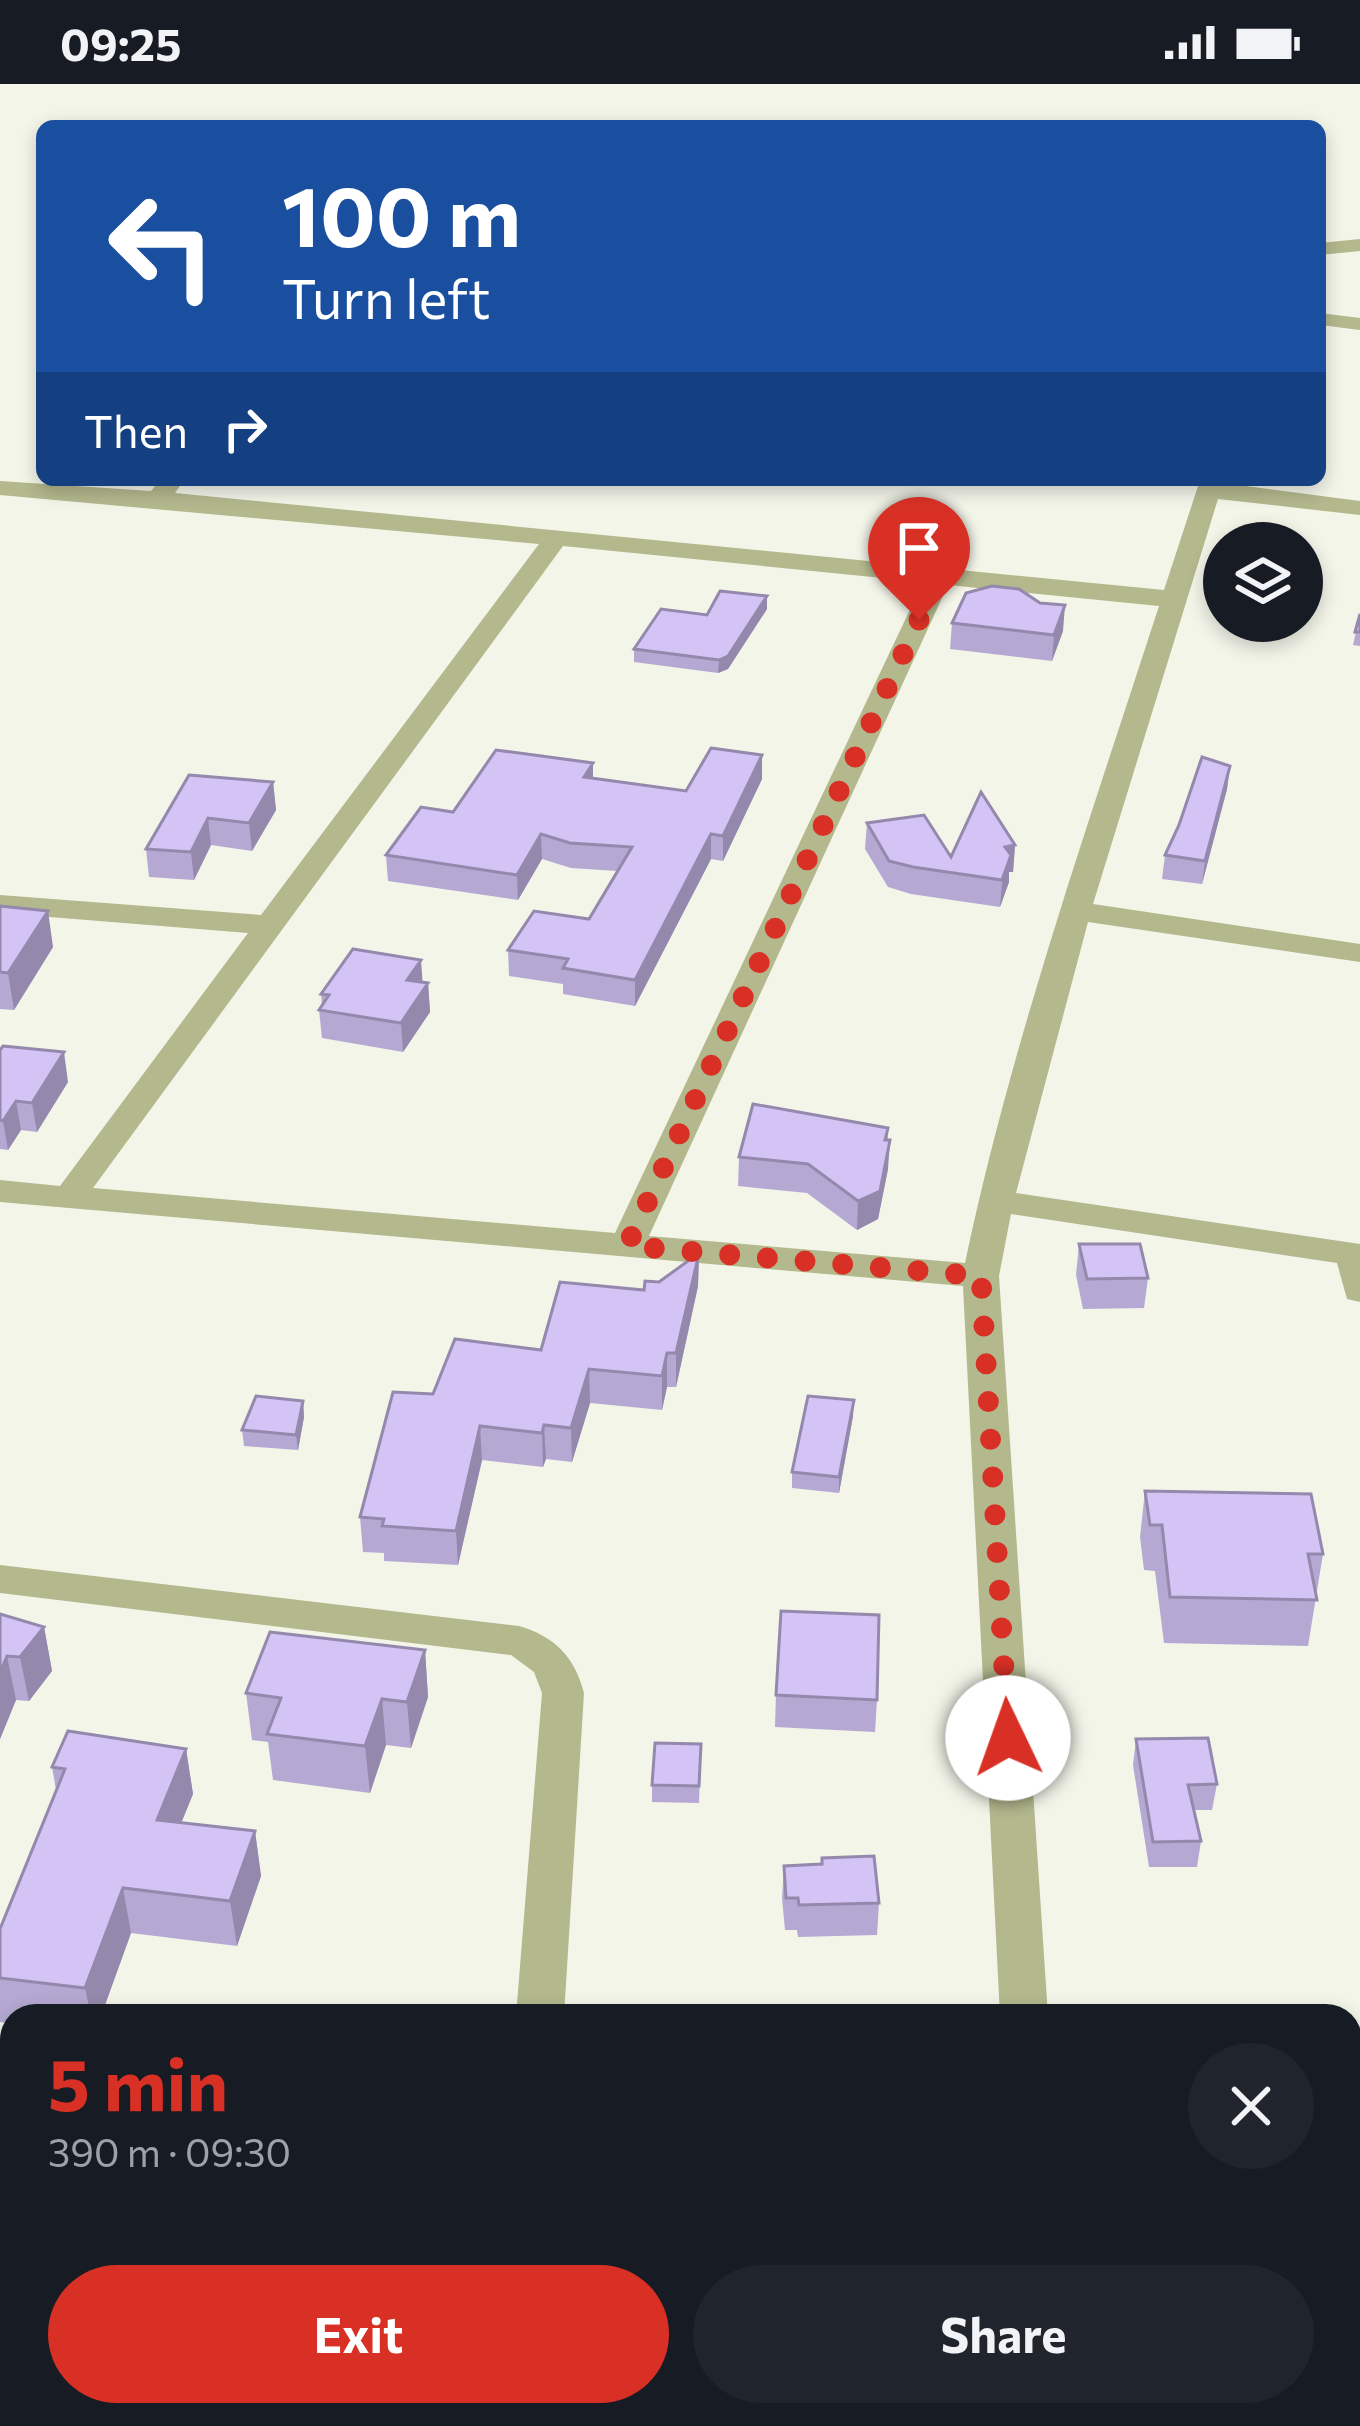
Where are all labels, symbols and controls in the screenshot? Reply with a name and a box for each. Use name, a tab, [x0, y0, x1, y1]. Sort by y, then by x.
text: 09:25	[60, 15, 181, 70]
text: 100 m	[282, 162, 521, 264]
icon: left	[84, 168, 240, 324]
text: Turn left	[282, 264, 490, 330]
icon: right	[212, 396, 278, 462]
text: Then	[84, 402, 188, 457]
pin	[868, 497, 970, 620]
icon: arrive	[886, 515, 952, 581]
map controls	[1203, 522, 1323, 642]
button: layers	[1203, 522, 1323, 642]
position arrow	[945, 1675, 1071, 1801]
text: 5 min	[48, 2038, 228, 2126]
button: close	[1188, 2043, 1314, 2169]
text: 390 m · 09:30	[48, 2127, 291, 2175]
button: Exit	[48, 2265, 669, 2403]
button: Share	[693, 2265, 1314, 2403]

